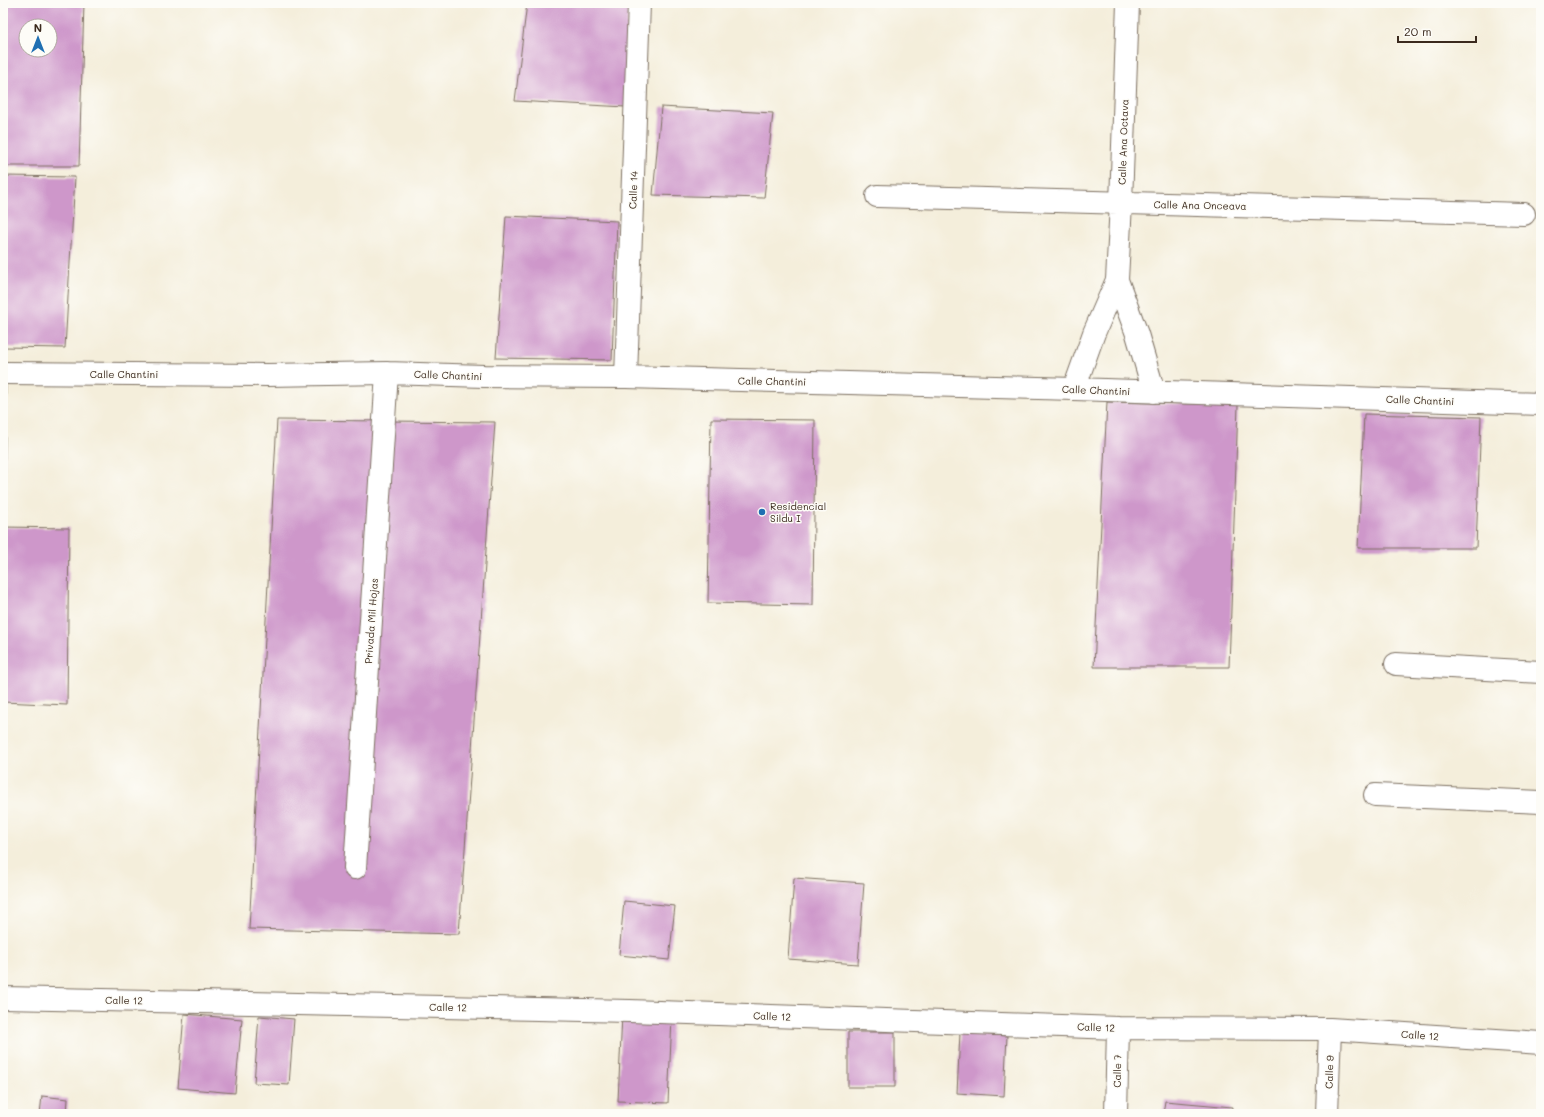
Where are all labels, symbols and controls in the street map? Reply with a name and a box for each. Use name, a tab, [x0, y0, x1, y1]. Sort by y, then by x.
north arrow	[18, 18, 58, 58]
scale bar	[1398, 18, 1476, 44]
text: N	[34, 20, 42, 35]
text: 20 m	[1404, 23, 1432, 39]
street label: Calle Ana Octava	[1115, 99, 1131, 185]
street label: Calle 14	[625, 171, 641, 209]
street label: Calle Ana Onceava	[1153, 197, 1247, 213]
street label: Calle Chantini	[90, 367, 158, 381]
street label: Calle Chantini	[414, 367, 482, 383]
street label: Calle Chantini	[738, 373, 806, 389]
street label: Calle Chantini	[1062, 382, 1130, 398]
street label: Calle Chantini	[1386, 392, 1454, 408]
place label: Residencial Sildu I	[770, 499, 826, 525]
marker: Residencial Sildu I	[757, 507, 767, 517]
street label: Privada Mil Hojas	[361, 578, 381, 664]
street label: Calle 12	[105, 993, 143, 1007]
street label: Calle 12	[429, 1000, 467, 1014]
street label: Calle 12	[753, 1008, 791, 1024]
street label: Calle 12	[1077, 1019, 1115, 1035]
street label: Calle 12	[1401, 1027, 1439, 1043]
street label: Calle 7	[1110, 1054, 1124, 1088]
street label: Calle 9	[1321, 1055, 1337, 1089]

